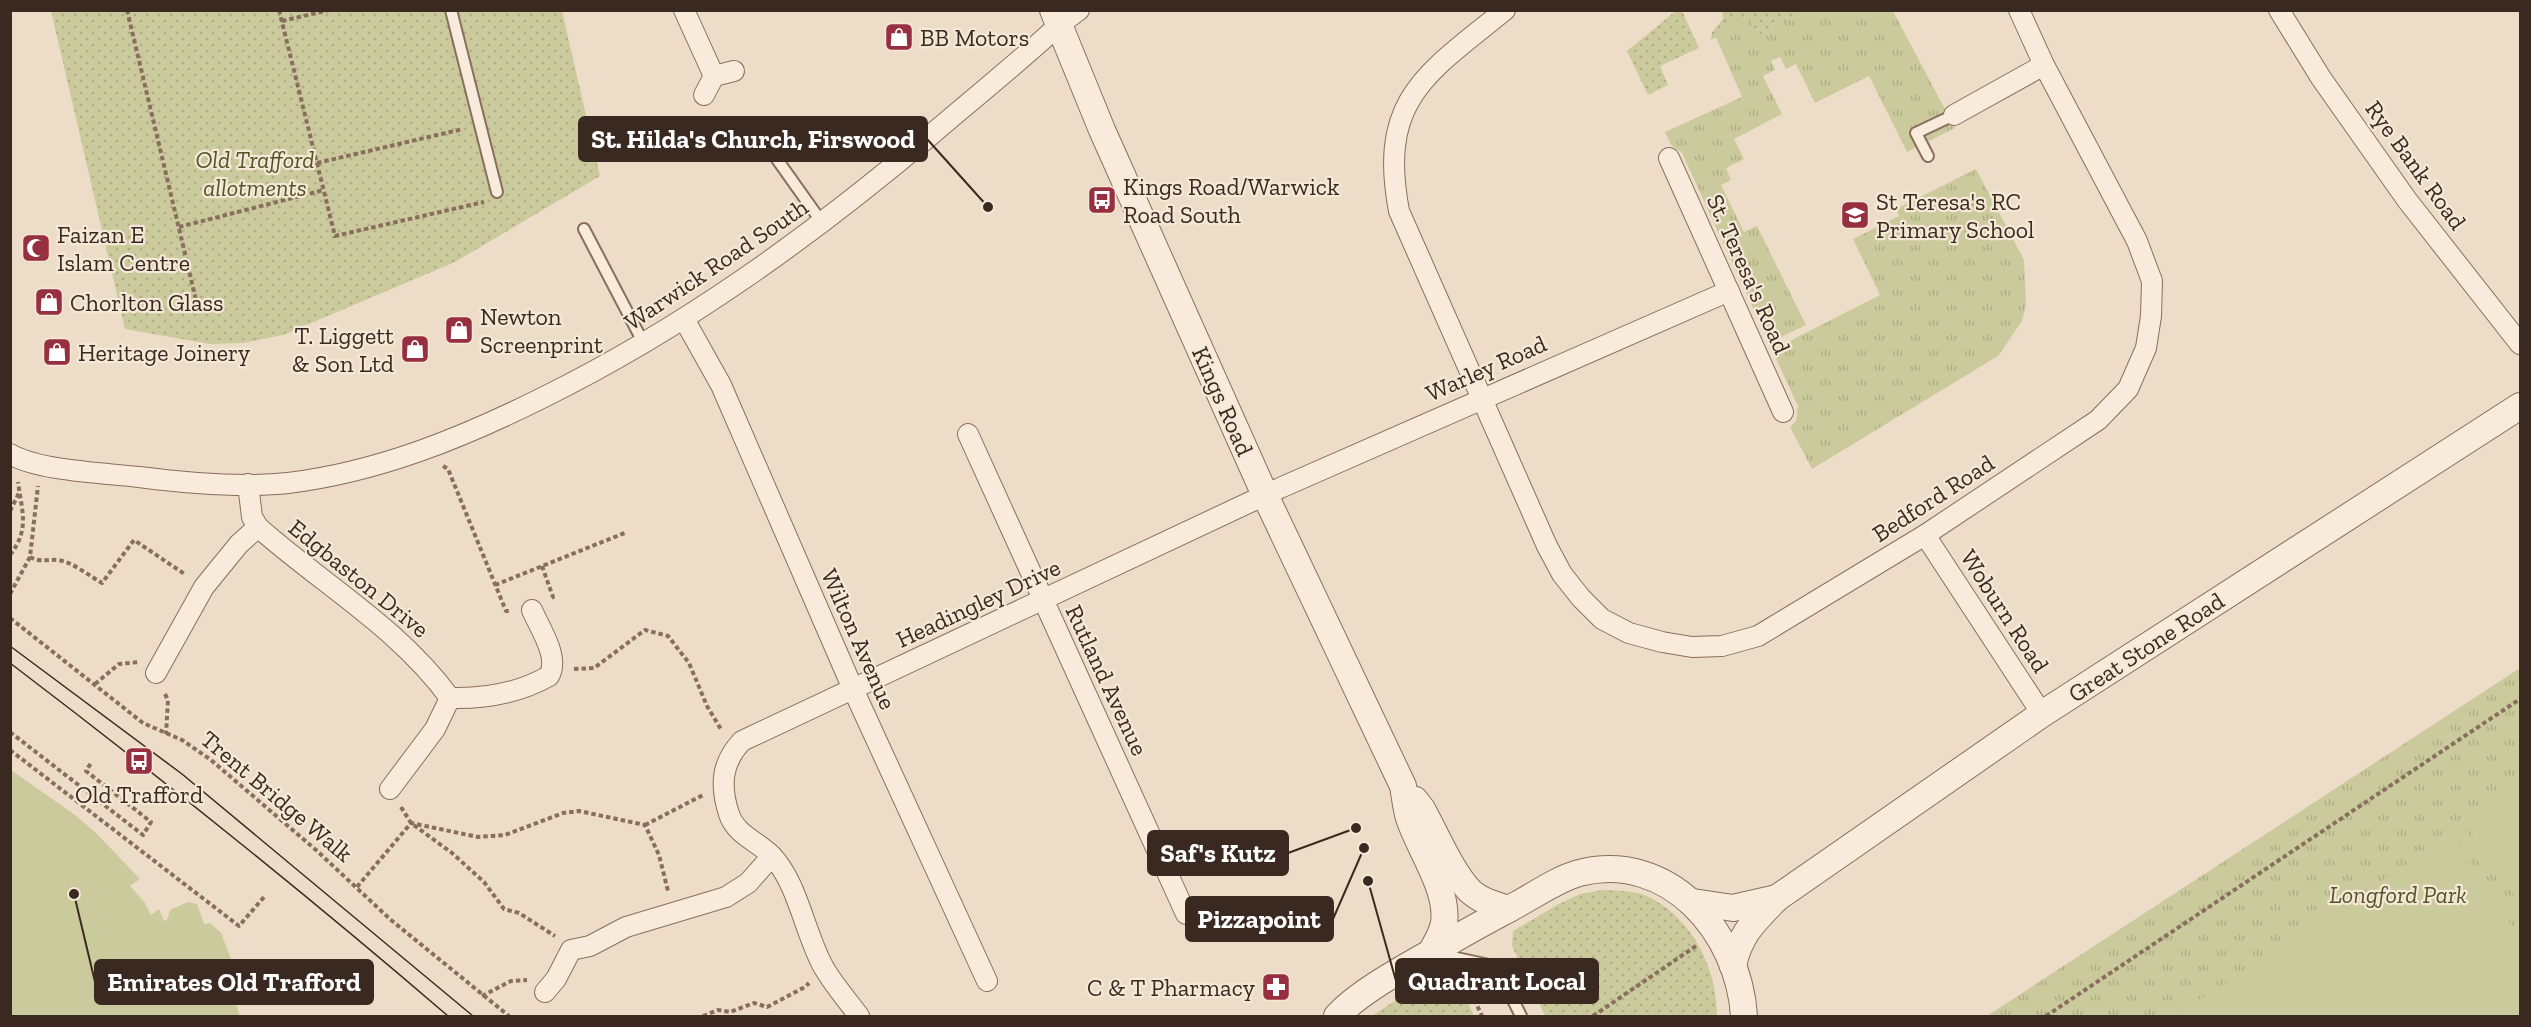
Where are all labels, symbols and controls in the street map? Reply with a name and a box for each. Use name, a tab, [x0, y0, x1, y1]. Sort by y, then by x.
shop icon: BB Motors	[883, 21, 915, 53]
place label: BB Motors	[920, 23, 1029, 52]
street label: Rye Bank Road	[2359, 95, 2473, 235]
callout: St. Hilda's Church, Firswood	[579, 117, 927, 161]
text: St. Hilda's Church, Firswood	[591, 123, 915, 155]
park label: Old Trafford allotments	[195, 145, 315, 202]
place label: Kings Road/Warwick Road South	[1123, 172, 1340, 229]
bus stop icon: Kings Road/Warwick Road South	[1086, 184, 1118, 216]
place label: St Teresa's RC Primary School	[1876, 187, 2034, 244]
street label: St. Teresa's Road	[1701, 190, 1797, 358]
street label: Warwick Road South	[619, 192, 814, 336]
school or university icon: St Teresa's RC Primary School	[1839, 199, 1871, 231]
place label: Faizan E Islam Centre	[57, 220, 190, 277]
mosque icon: Faizan E Islam Centre	[20, 232, 52, 264]
shop icon: Chorlton Glass	[33, 286, 65, 318]
place label: Chorlton Glass	[70, 288, 224, 317]
place label: Newton Screenprint	[480, 302, 603, 359]
shop icon: Newton Screenprint	[443, 314, 475, 346]
place label: T. Liggett & Son Ltd	[292, 321, 394, 378]
street label: Warley Road	[1421, 329, 1551, 407]
shop icon: T. Liggett & Son Ltd	[399, 333, 431, 365]
shop icon: Heritage Joinery	[41, 336, 73, 368]
place label: Heritage Joinery	[78, 338, 251, 367]
street label: Kings Road	[1186, 342, 1260, 460]
street label: Bedford Road	[1867, 448, 1999, 548]
street label: Edgbaston Drive	[283, 513, 435, 643]
street label: Woburn Road	[1954, 544, 2056, 678]
street label: Headingley Drive	[891, 552, 1065, 654]
street label: Wilton Avenue	[815, 564, 903, 714]
street label: Great Stone Road	[2063, 586, 2229, 708]
street label: Rutland Avenue	[1059, 600, 1155, 760]
street label: Trent Bridge Walk	[195, 724, 359, 868]
bus stop icon: Old Trafford	[123, 745, 155, 777]
place label: Old Trafford	[75, 780, 203, 809]
callout: Saf's Kutz	[1148, 831, 1288, 875]
text: Saf's Kutz	[1160, 837, 1276, 869]
park label: Longford Park	[2329, 880, 2467, 909]
callout: Pizzapoint	[1186, 897, 1333, 941]
text: Pizzapoint	[1197, 903, 1321, 935]
callout: Quadrant Local	[1396, 959, 1598, 1003]
callout: Emirates Old Trafford	[95, 960, 373, 1004]
text: Quadrant Local	[1408, 965, 1586, 997]
text: Emirates Old Trafford	[107, 966, 361, 998]
pharmacy icon: C & T Pharmacy	[1260, 971, 1292, 1003]
place label: C & T Pharmacy	[1087, 973, 1256, 1002]

